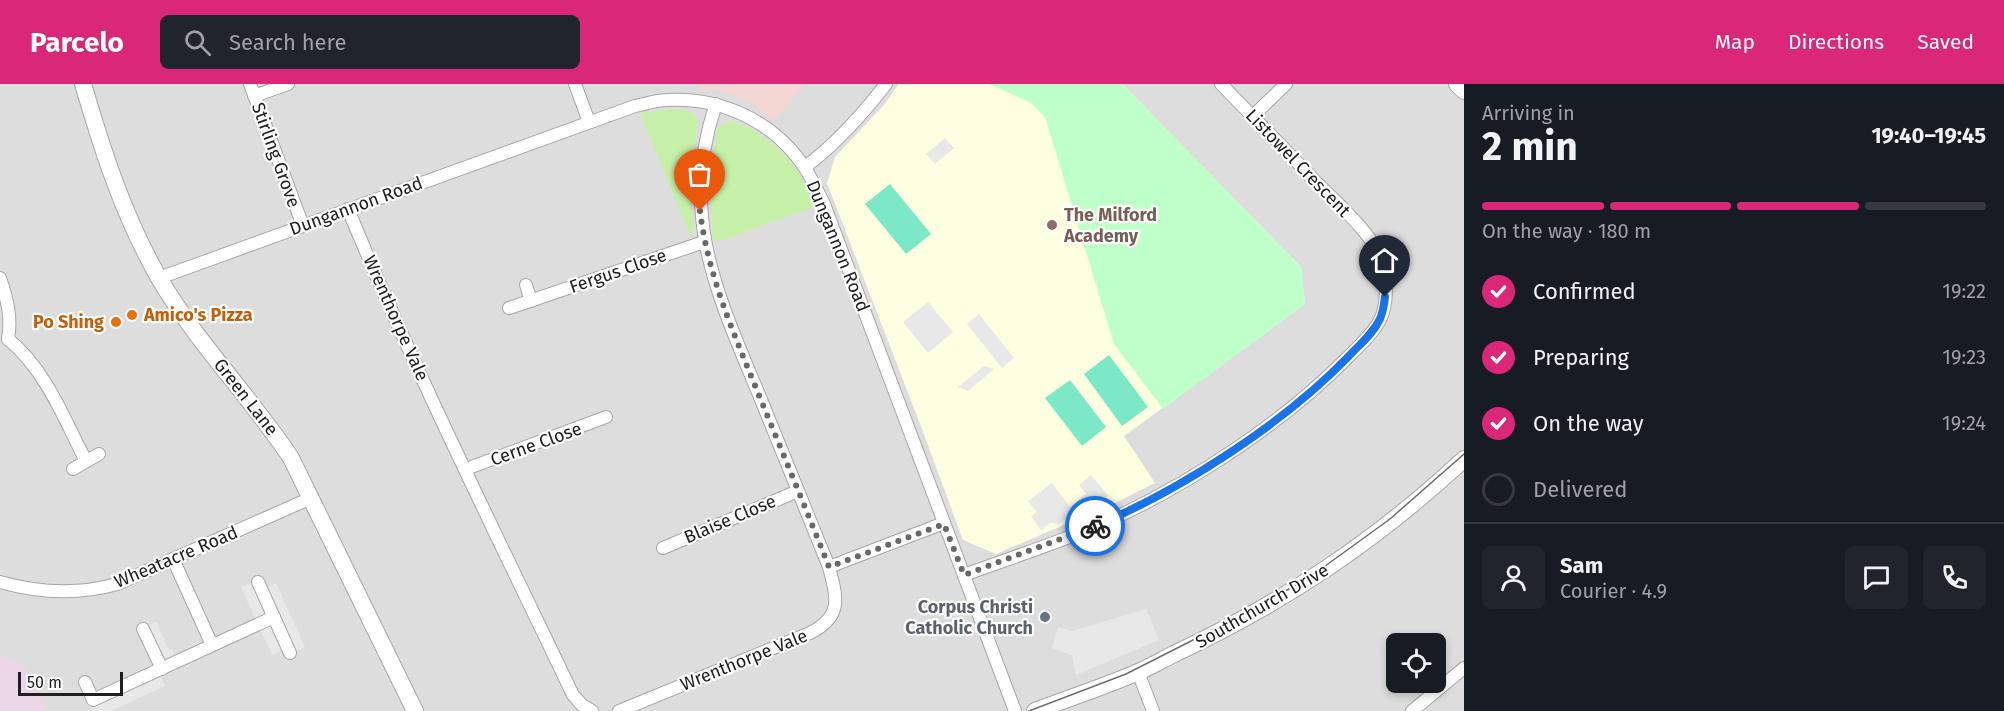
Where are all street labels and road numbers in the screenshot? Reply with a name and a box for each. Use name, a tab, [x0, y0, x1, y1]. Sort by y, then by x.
street label: Stirling Grove	[247, 99, 305, 211]
street label: Listowel Crescent	[1241, 104, 1355, 222]
street label: Dungannon Road	[287, 172, 425, 240]
street label: Dungannon Road	[802, 177, 874, 315]
street label: Fergus Close	[567, 244, 669, 298]
street label: Wrenthorpe Vale	[358, 252, 434, 384]
street label: Green Lane	[209, 354, 283, 440]
street label: Cerne Close	[487, 417, 585, 471]
street label: Blaise Close	[681, 490, 779, 548]
street label: Wheatacre Road	[111, 521, 241, 593]
street label: Southchurch Drive	[1192, 559, 1332, 653]
street label: Wrenthorpe Vale	[677, 624, 811, 696]

